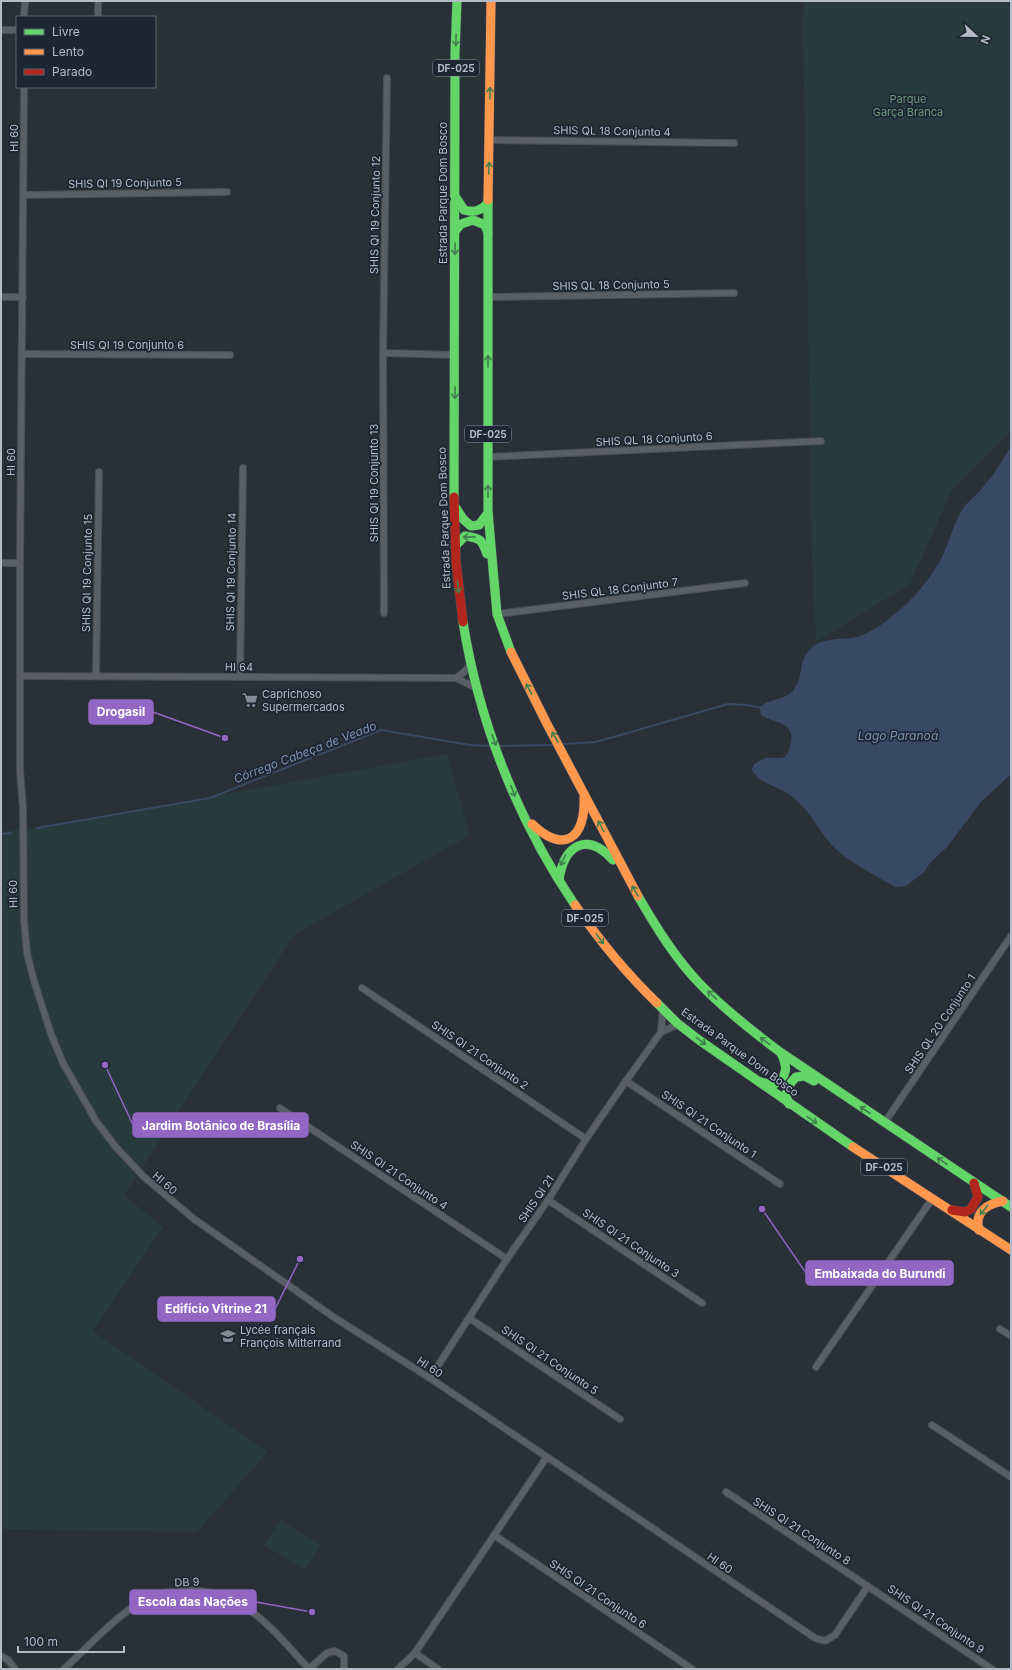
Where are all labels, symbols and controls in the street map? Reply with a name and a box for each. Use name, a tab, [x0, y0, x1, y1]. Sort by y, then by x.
legend	[16, 16, 156, 88]
north arrow	[956, 16, 996, 56]
text: Livre	[52, 24, 80, 39]
one-way arrow	[452, 33, 460, 46]
text: N	[977, 33, 993, 46]
text: Lento	[52, 44, 84, 59]
road number: DF-025	[433, 60, 479, 76]
text: Parado	[52, 64, 92, 79]
one-way arrow	[487, 87, 494, 100]
park label: Parque Garça Branca	[873, 92, 943, 119]
street label: Estrada Parque Dom Bosco	[436, 122, 450, 264]
street label: SHIS QL 18 Conjunto 4	[553, 123, 671, 139]
street label: HI 60	[7, 124, 21, 152]
street label: SHIS QI 19 Conjunto 12	[367, 156, 383, 274]
one-way arrow	[486, 162, 493, 175]
street label: SHIS QI 19 Conjunto 5	[68, 175, 182, 191]
one-way arrow	[451, 242, 459, 255]
street label: SHIS QL 18 Conjunto 5	[552, 277, 670, 293]
street label: SHIS QI 19 Conjunto 6	[70, 338, 184, 352]
one-way arrow	[484, 355, 492, 368]
one-way arrow	[451, 386, 459, 399]
street label: SHIS QI 19 Conjunto 13	[367, 424, 381, 542]
road number: DF-025	[465, 426, 511, 442]
street label: SHIS QL 18 Conjunto 6	[595, 429, 713, 449]
street label: Estrada Parque Dom Bosco	[435, 446, 453, 589]
street label: HI 60	[4, 448, 18, 476]
one-way arrow	[484, 485, 492, 498]
street label: SHIS QI 19 Conjunto 15	[79, 513, 95, 632]
street label: SHIS QI 19 Conjunto 14	[223, 513, 239, 631]
one-way arrow	[463, 534, 476, 541]
street label: SHIS QL 18 Conjunto 7	[561, 575, 679, 603]
one-way arrow	[454, 580, 462, 593]
street label: HI 64	[225, 660, 253, 674]
one-way arrow	[525, 683, 532, 695]
place label: Caprichoso Supermercados	[262, 687, 345, 714]
supermarket icon: Caprichoso Supermercados	[241, 691, 259, 709]
callout: Drogasil	[89, 700, 153, 724]
text: Drogasil	[97, 704, 145, 719]
water label: Córrego Cabeça de Veado	[231, 718, 379, 786]
water label: Lago Paranoá	[858, 728, 938, 743]
one-way arrow	[550, 731, 558, 743]
one-way arrow	[490, 733, 498, 745]
one-way arrow	[509, 785, 517, 797]
one-way arrow	[596, 820, 604, 832]
one-way arrow	[559, 854, 566, 866]
street label: HI 60	[6, 880, 20, 908]
one-way arrow	[631, 885, 639, 897]
road number: DF-025	[562, 910, 608, 926]
one-way arrow	[596, 933, 604, 944]
street label: SHIS QL 20 Conjunto 1	[901, 971, 979, 1077]
one-way arrow	[707, 990, 717, 1000]
street label: Estrada Parque Dom Bosco	[678, 1005, 802, 1100]
street label: SHIS QI 21 Conjunto 2	[429, 1017, 531, 1093]
one-way arrow	[696, 1036, 707, 1045]
one-way arrow	[760, 1036, 771, 1045]
street label: SHIS QI 21 Conjunto 1	[659, 1087, 759, 1161]
one-way arrow	[859, 1105, 871, 1113]
callout: Jardim Botânico de Brasília	[133, 1113, 308, 1137]
one-way arrow	[807, 1115, 818, 1124]
text: Jardim Botânico de Brasília	[142, 1118, 300, 1133]
street label: SHIS QI 21 Conjunto 4	[348, 1137, 450, 1213]
one-way arrow	[936, 1157, 947, 1165]
road number: DF-025	[861, 1159, 907, 1175]
street label: HI 60	[150, 1169, 180, 1198]
street label: SHIS QI 21	[515, 1173, 557, 1225]
street label: SHIS QI 21 Conjunto 3	[580, 1205, 682, 1281]
one-way arrow	[980, 1205, 989, 1215]
callout: Embaixada do Burundi	[806, 1261, 953, 1285]
text: Embaixada do Burundi	[814, 1266, 946, 1281]
callout: Edifício Vitrine 21	[158, 1297, 275, 1321]
text: Edifício Vitrine 21	[165, 1301, 267, 1316]
street label: SHIS QI 21 Conjunto 5	[499, 1322, 601, 1398]
place label: Lycée français François Mitterrand	[240, 1323, 341, 1350]
school or university icon: Lycée français François Mitterrand	[219, 1327, 237, 1345]
street label: HI 60	[414, 1354, 446, 1381]
street label: SHIS QI 21 Conjunto 8	[750, 1494, 854, 1568]
street label: HI 60	[704, 1549, 736, 1577]
street label: SHIS QI 21 Conjunto 6	[547, 1556, 649, 1632]
street label: DB 9	[174, 1575, 200, 1589]
street label: SHIS QI 21 Conjunto 9	[885, 1581, 987, 1657]
callout: Escola das Nações	[130, 1590, 256, 1614]
text: Escola das Nações	[138, 1594, 248, 1609]
scale bar	[18, 1628, 124, 1654]
text: 100 m	[24, 1634, 58, 1649]

